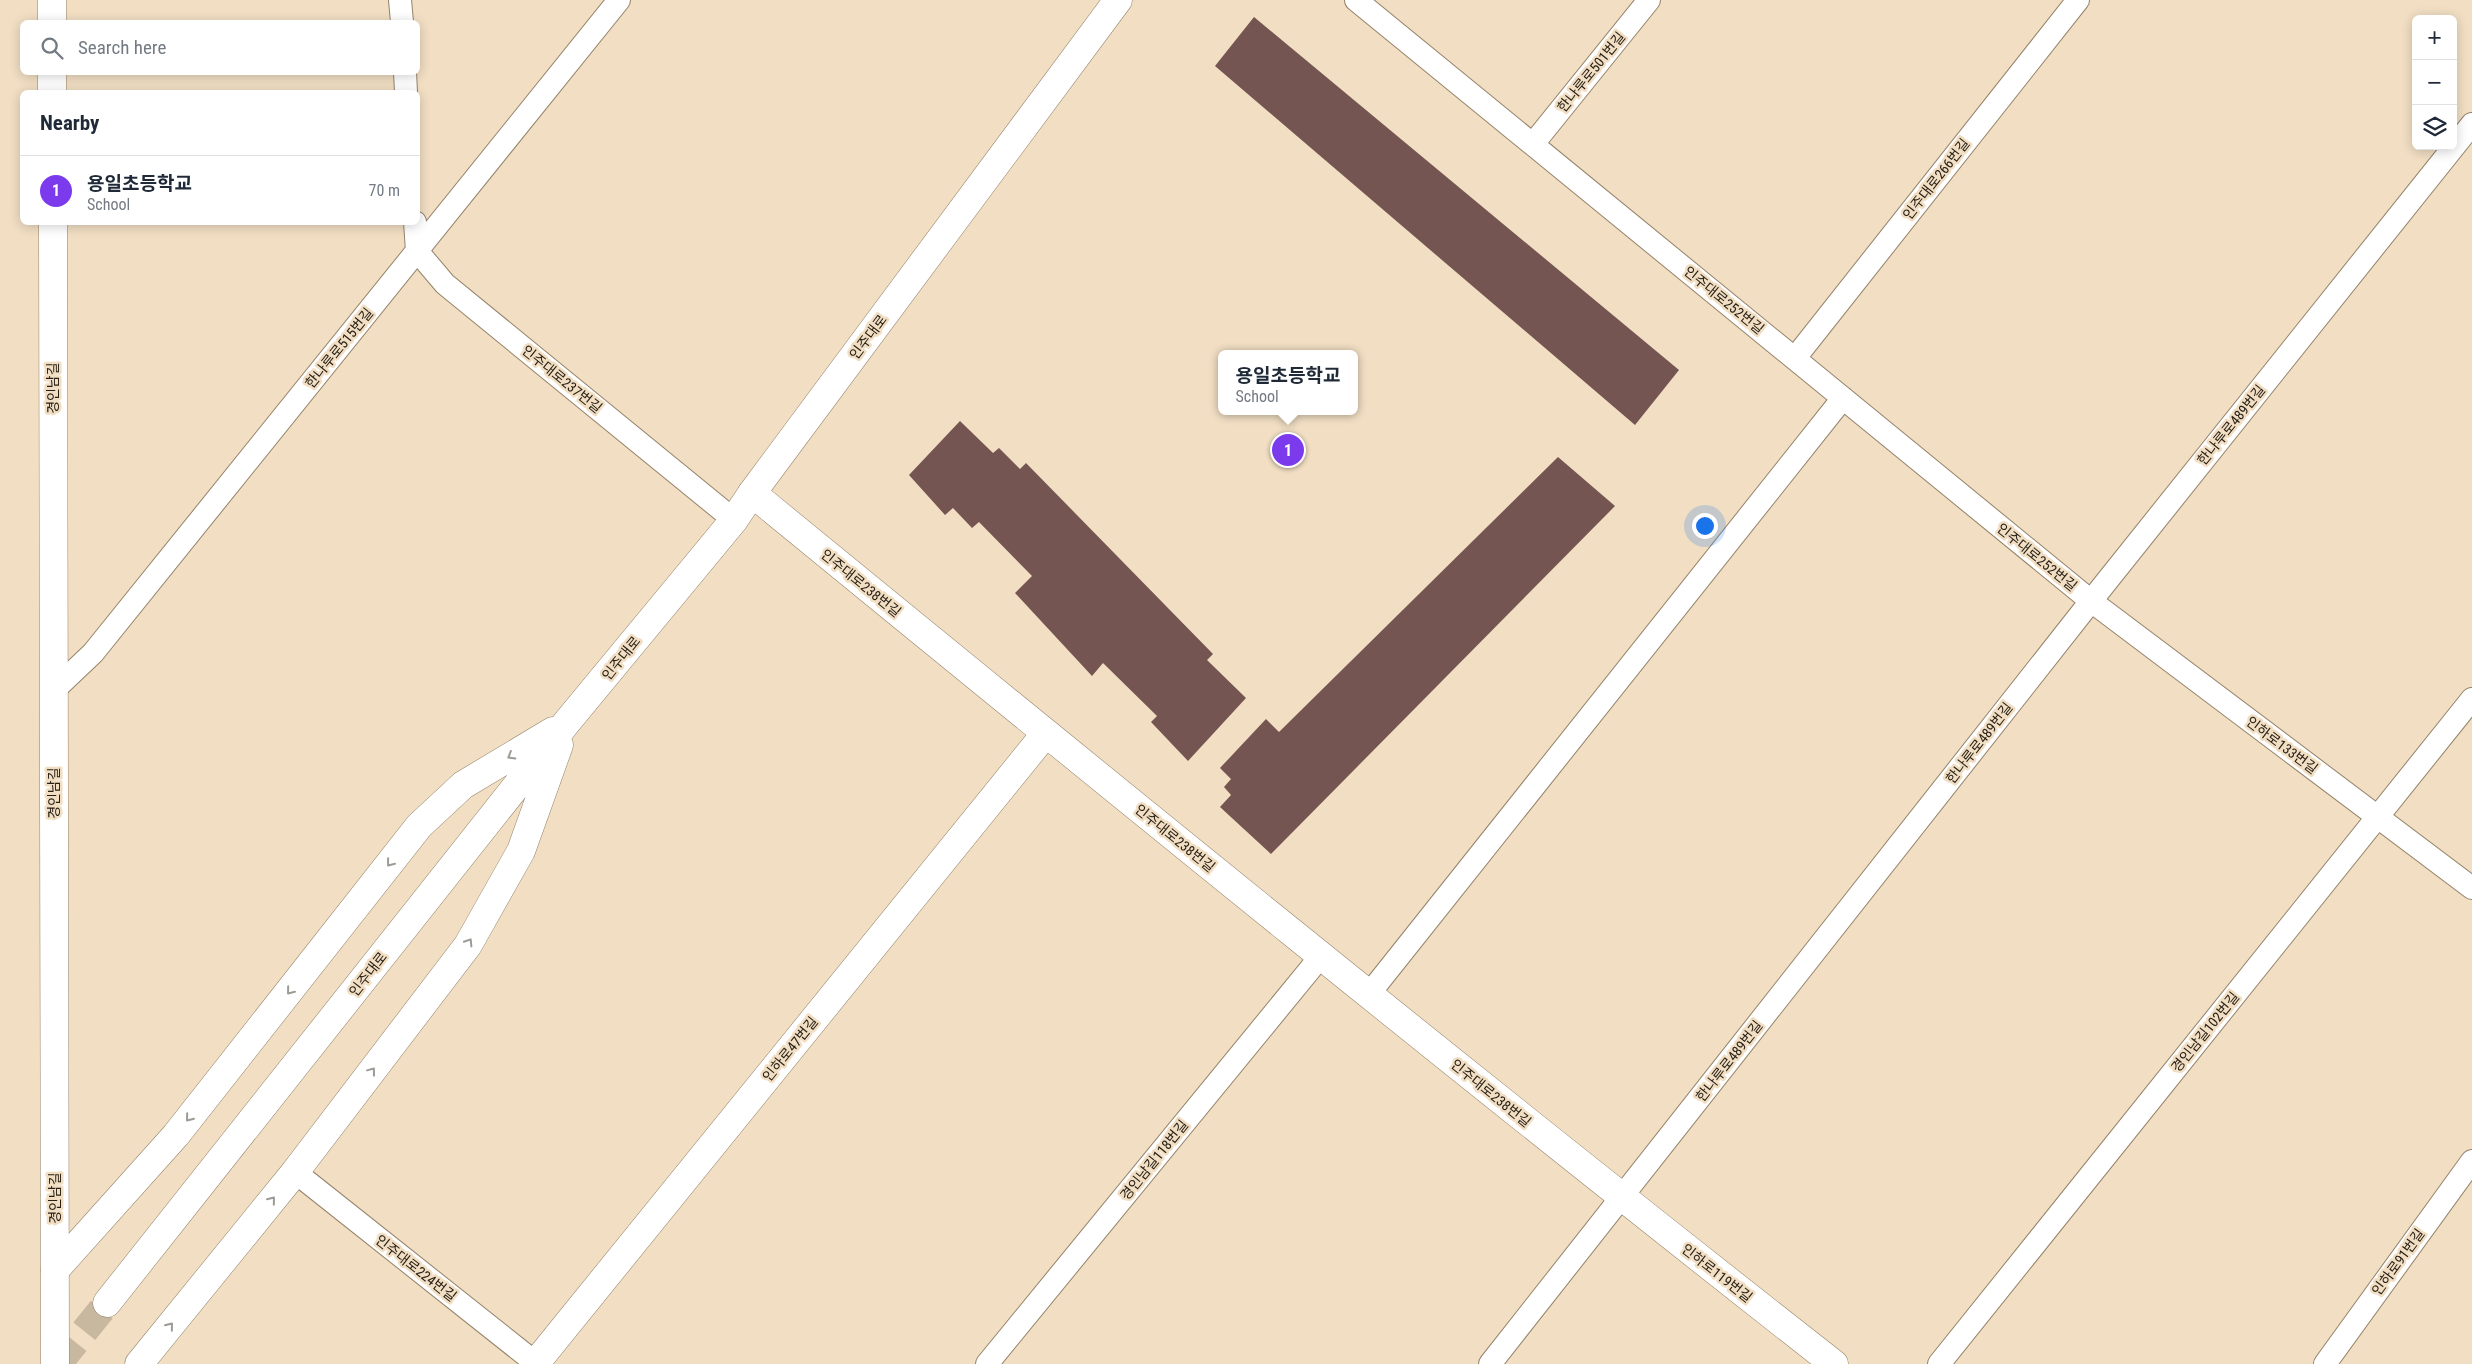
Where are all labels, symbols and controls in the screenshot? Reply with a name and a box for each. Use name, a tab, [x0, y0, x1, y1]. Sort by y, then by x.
map controls	[2412, 15, 2457, 150]
button: +	[2412, 15, 2457, 60]
search box	[20, 20, 420, 75]
street label: 한나루로501번길	[1554, 29, 1628, 115]
icon: search	[38, 34, 66, 62]
text: Search here	[78, 36, 166, 59]
button: −	[2412, 60, 2457, 105]
button: layers	[2412, 105, 2457, 150]
text: Nearby	[40, 111, 99, 135]
street label: 인주대로266번길	[1900, 135, 1972, 223]
text: 용일초등학교	[87, 172, 192, 195]
text: 1	[52, 181, 60, 200]
text: 70 m	[368, 181, 400, 200]
text: School	[87, 195, 130, 214]
street label: 인주대로252번길	[1681, 263, 1767, 337]
street label: 한나루로515번길	[302, 305, 376, 391]
street label: 인주대로	[846, 312, 890, 362]
street label: 인주대로237번길	[519, 342, 605, 416]
popup	[1218, 350, 1358, 415]
street label: 경인남길	[45, 362, 61, 414]
text: 용일초등학교	[1236, 364, 1340, 387]
street label: 한나루로489번길	[2194, 382, 2268, 468]
text: School	[1236, 387, 1279, 406]
pin: 1	[1272, 431, 1304, 469]
your location	[1692, 513, 1718, 539]
street label: 인주대로252번길	[1994, 520, 2080, 594]
street label: 인주대로238번길	[818, 546, 904, 620]
street label: 인주대로	[599, 633, 644, 683]
street label: 한나루로489번길	[1943, 699, 2015, 787]
street label: 인하로133번길	[2243, 713, 2321, 777]
one-way arrow	[507, 750, 516, 760]
street label: 경인남길	[46, 767, 62, 819]
street label: 인주대로238번길	[1132, 801, 1218, 875]
one-way arrow	[388, 857, 396, 866]
one-way arrow	[463, 938, 473, 947]
street label: 인주대로	[346, 949, 390, 999]
one-way arrow	[288, 985, 296, 994]
street label: 경인남길102번길	[2168, 989, 2242, 1075]
street label: 인하로47번길	[759, 1014, 821, 1084]
street label: 한나루로489번길	[1693, 1017, 1765, 1105]
street label: 인주대로238번길	[1448, 1056, 1534, 1130]
one-way arrow	[366, 1068, 374, 1077]
one-way arrow	[187, 1112, 195, 1121]
street label: 경인남길118번길	[1117, 1117, 1191, 1203]
street label: 경인남길	[47, 1172, 63, 1224]
one-way arrow	[267, 1197, 275, 1206]
street label: 인하로91번길	[2369, 1226, 2427, 1298]
street label: 인주대로224번길	[372, 1232, 460, 1304]
street label: 인하로119번길	[1679, 1240, 1755, 1306]
one-way arrow	[164, 1323, 172, 1332]

